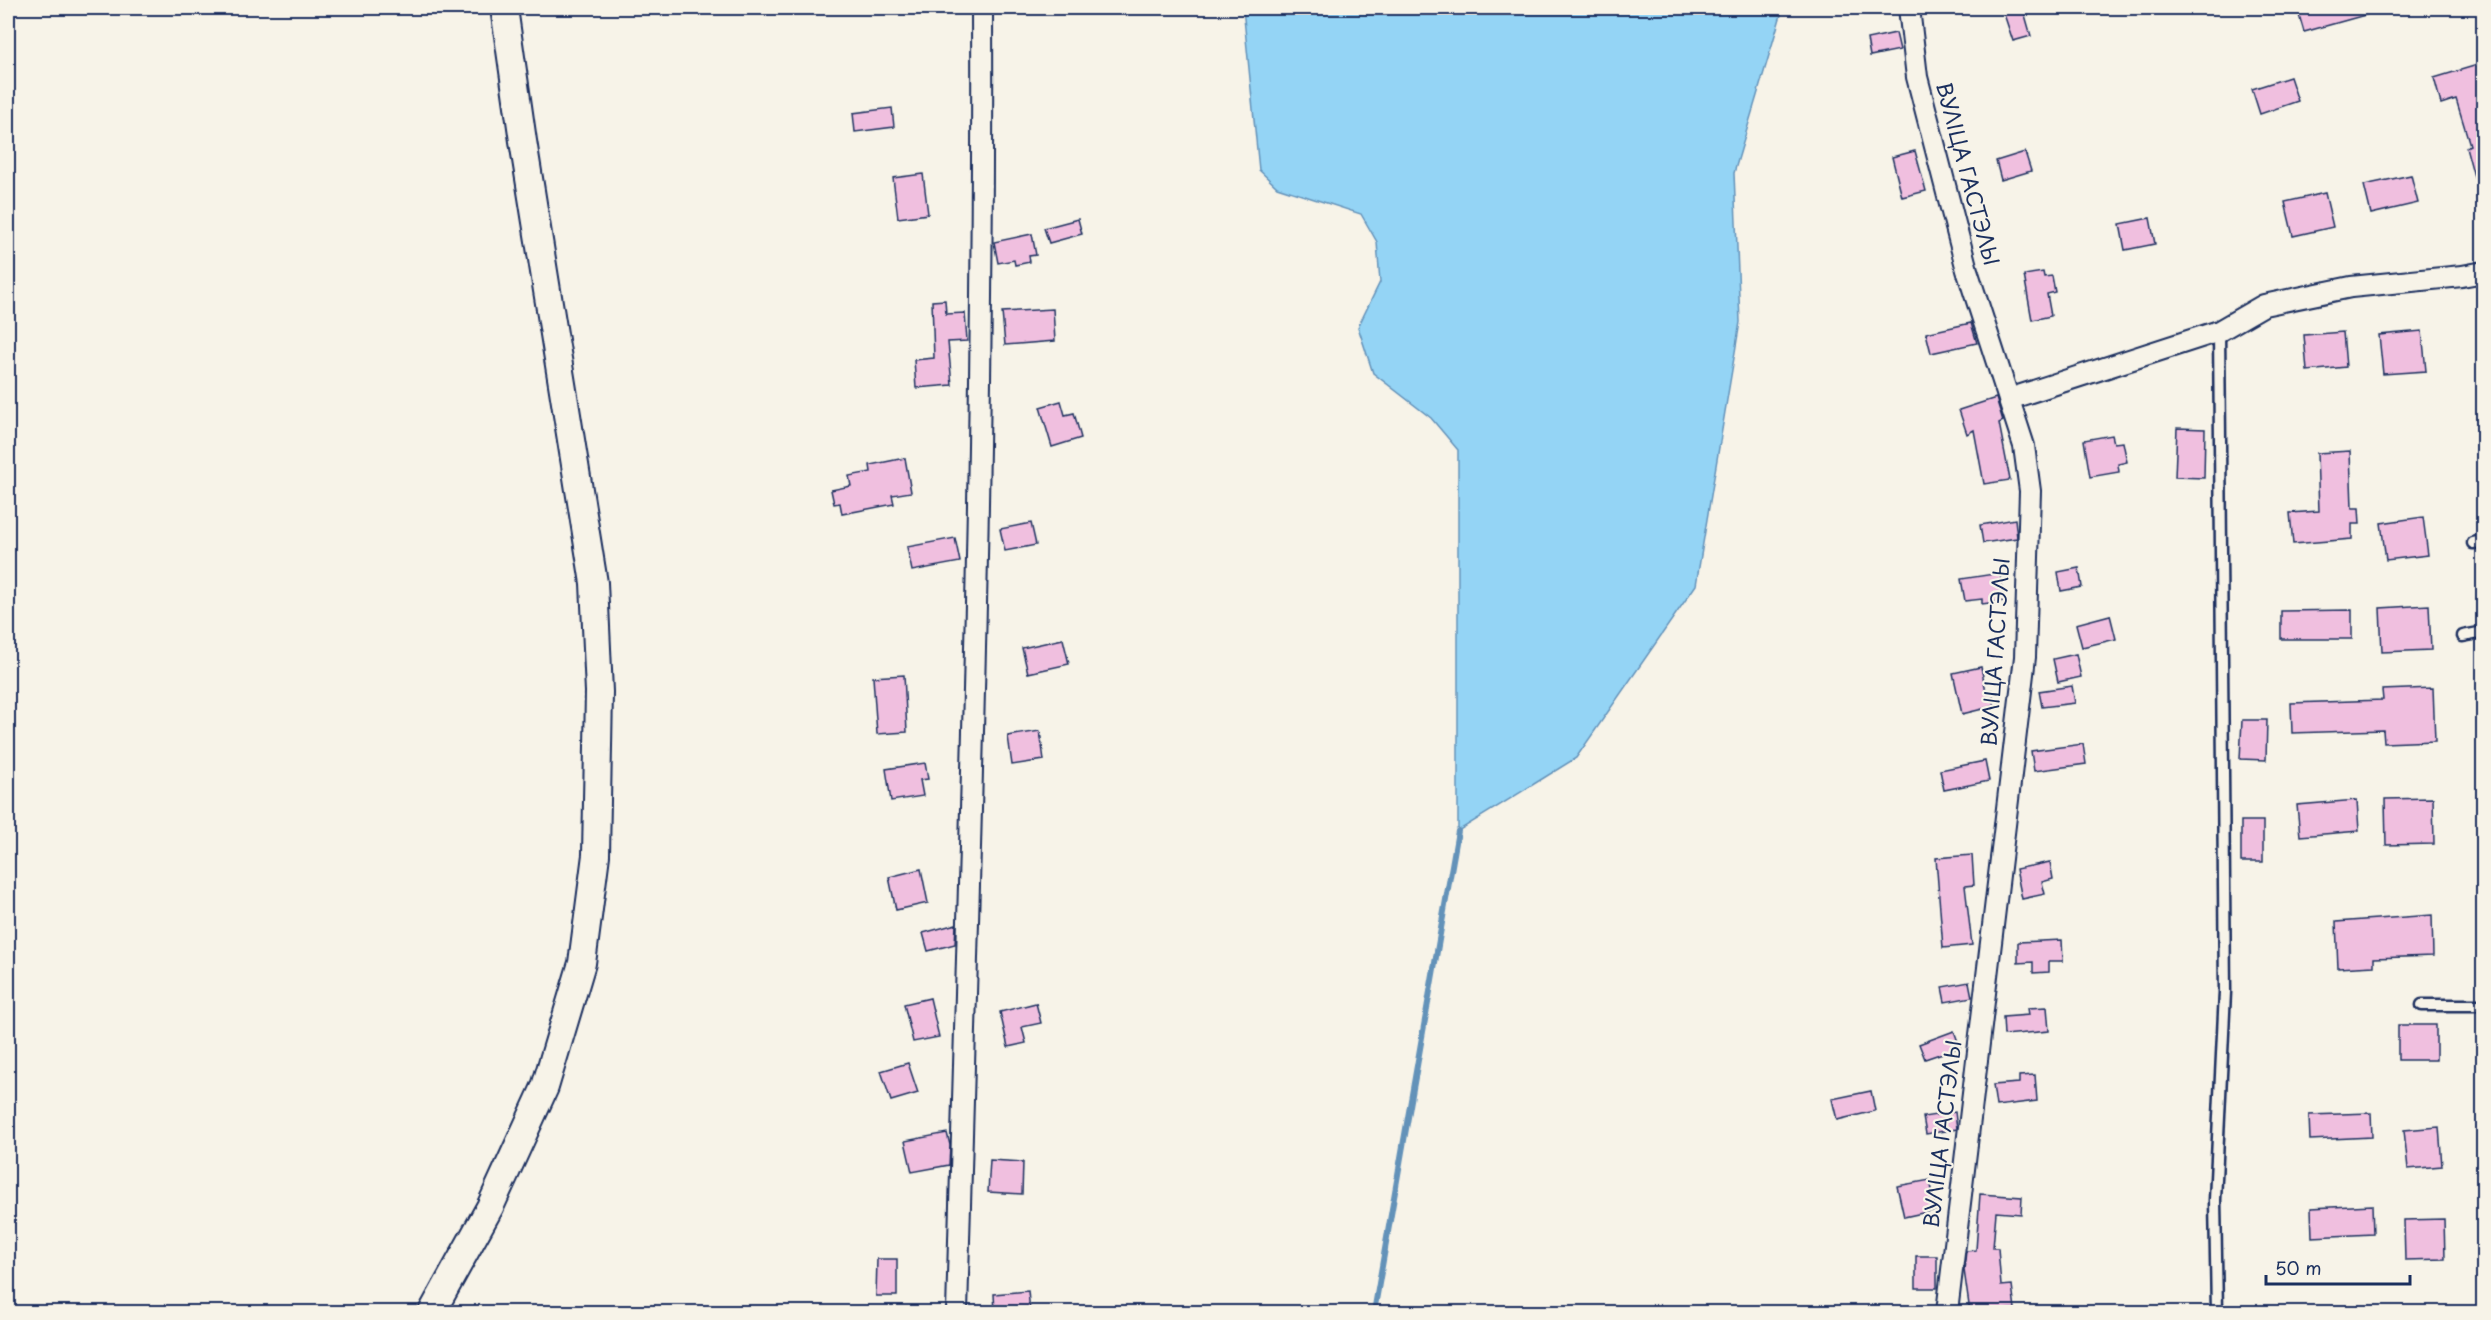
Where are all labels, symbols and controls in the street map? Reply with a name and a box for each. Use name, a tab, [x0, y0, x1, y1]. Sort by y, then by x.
street label: ВУЛІЦА ГАСТЭЛЫ	[1929, 78, 2009, 269]
street label: ВУЛІЦА ГАСТЭЛЫ	[1971, 556, 2017, 747]
street label: ВУЛІЦА ГАСТЭЛЫ	[1914, 1038, 1968, 1230]
scale bar	[2266, 1248, 2410, 1286]
text: 50 m	[2275, 1254, 2322, 1281]

